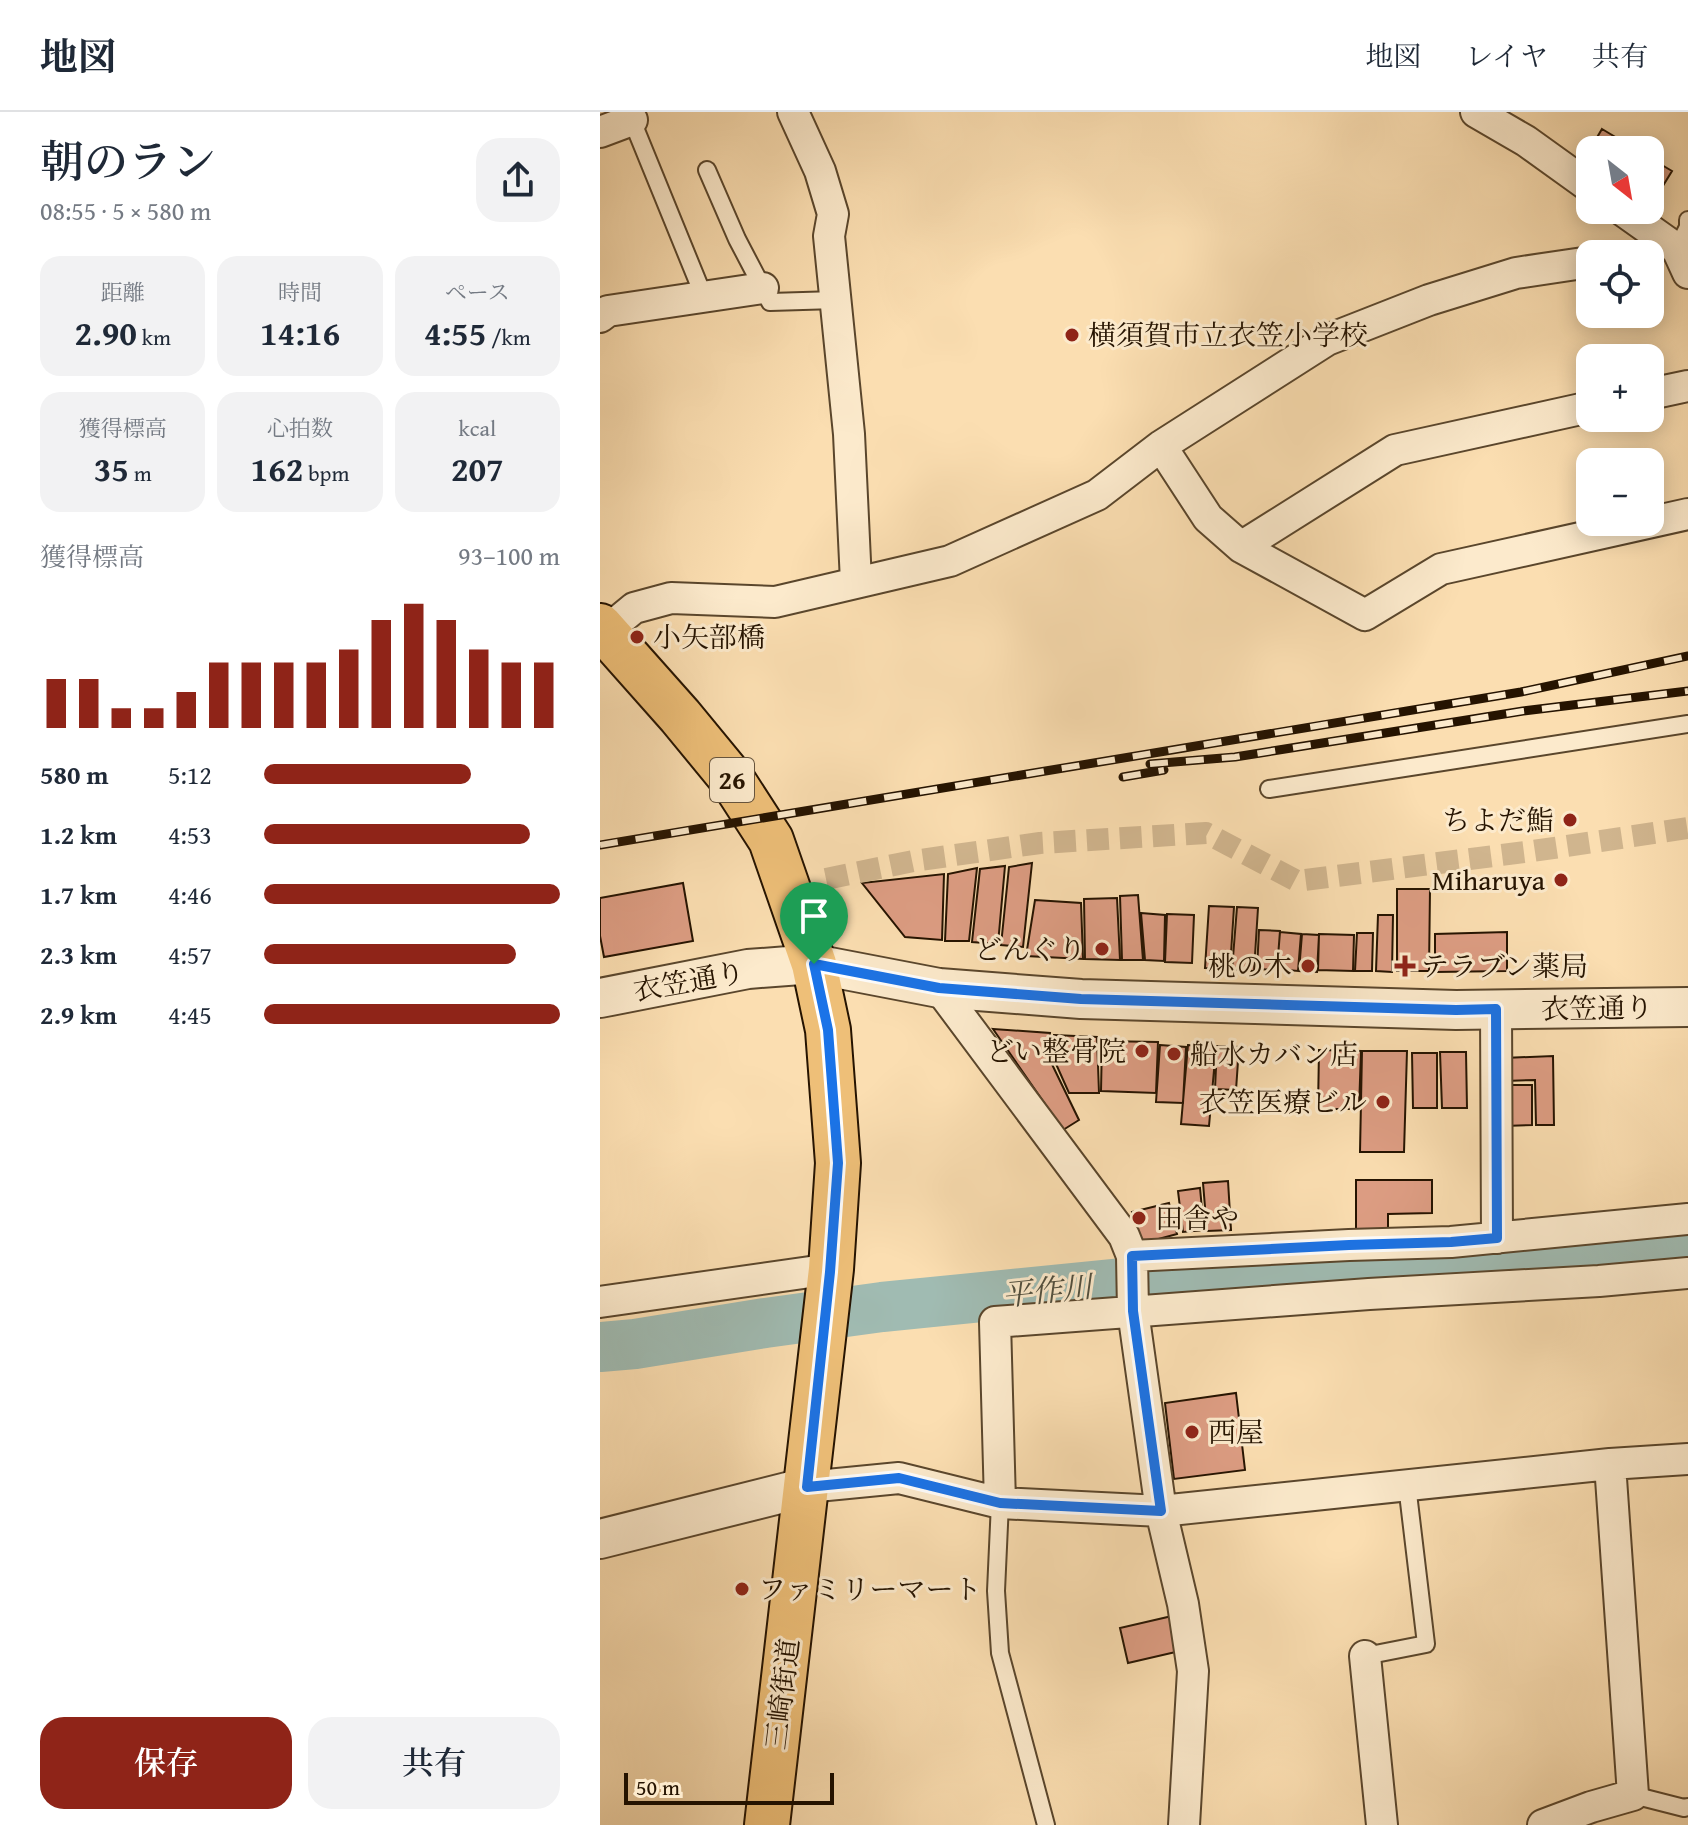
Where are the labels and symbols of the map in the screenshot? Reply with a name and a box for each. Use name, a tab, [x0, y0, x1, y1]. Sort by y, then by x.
north arrow	[1576, 136, 1664, 224]
place label: 横須賀市立衣笠小学校	[1088, 314, 1368, 355]
marker: 横須賀市立衣笠小学校	[1063, 326, 1081, 344]
place label: 小矢部橋	[653, 616, 765, 657]
marker: 小矢部橋	[628, 628, 646, 646]
road number: 26	[710, 758, 754, 802]
place label: ちよだ鮨	[1442, 799, 1554, 840]
marker: ちよだ鮨	[1561, 811, 1579, 829]
place label: Miharuya	[1432, 859, 1546, 900]
marker: Miharuya	[1552, 871, 1570, 889]
pin	[780, 882, 848, 964]
place label: どんぐり	[974, 928, 1086, 969]
marker: どんぐり	[1093, 940, 1111, 958]
place label: 桃の木	[1208, 945, 1292, 986]
place label: テラブン薬局	[1421, 945, 1588, 986]
street label: 衣笠通り	[630, 951, 748, 1010]
marker: 桃の木	[1299, 957, 1317, 975]
marker: テラブン薬局	[1396, 957, 1414, 975]
street label: 衣笠通り	[1541, 986, 1653, 1029]
place label: どい整骨院	[986, 1030, 1126, 1071]
place label: 船水カバン店	[1190, 1033, 1358, 1074]
marker: どい整骨院	[1133, 1042, 1151, 1060]
marker: 船水カバン店	[1165, 1045, 1183, 1063]
place label: 衣笠医療ビル	[1199, 1081, 1367, 1122]
marker: 衣笠医療ビル	[1374, 1093, 1392, 1111]
place label: 田舎や	[1155, 1197, 1239, 1238]
marker: 田舎や	[1130, 1209, 1148, 1227]
water label: 平作川	[1000, 1263, 1097, 1317]
place label: 西屋	[1208, 1411, 1264, 1452]
marker: 西屋	[1183, 1423, 1201, 1441]
place label: ファミリーマート	[758, 1568, 981, 1609]
marker: ファミリーマート	[733, 1580, 751, 1598]
street label: 三崎街道	[754, 1636, 809, 1752]
scale bar	[624, 1769, 834, 1805]

